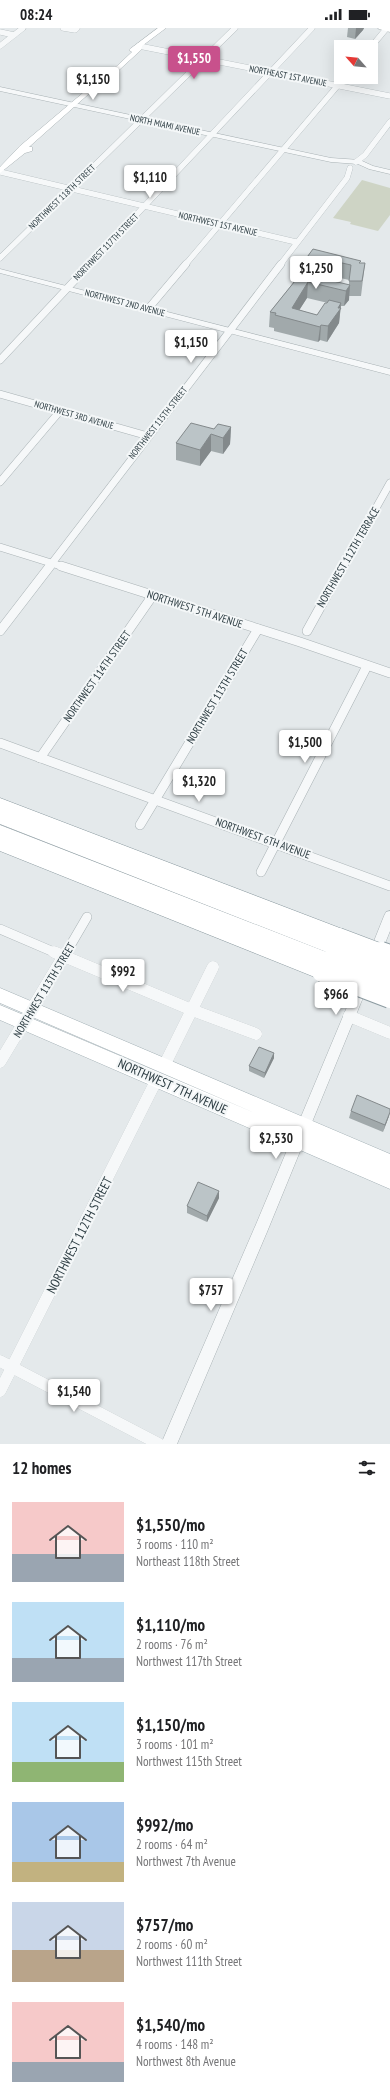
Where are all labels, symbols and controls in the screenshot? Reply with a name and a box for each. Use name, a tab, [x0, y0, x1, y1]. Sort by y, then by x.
text: 08:24	[20, 5, 52, 24]
north arrow	[334, 40, 378, 84]
map controls	[334, 40, 378, 84]
pin: $1,550	[161, 46, 227, 80]
text: $1,550	[177, 50, 211, 67]
street label: NORTHEAST 1ST AVENUE	[248, 63, 328, 88]
pin: $1,150	[60, 67, 126, 101]
text: $1,150	[76, 71, 110, 88]
street label: NORTH MIAMI AVENUE	[129, 112, 201, 137]
street label: NORTHWEST 118TH STREET	[26, 162, 97, 231]
pin: $1,110	[117, 165, 183, 199]
text: $1,110	[133, 169, 167, 186]
street label: NORTHWEST 1ST AVENUE	[178, 209, 259, 238]
street label: NORTHWEST 117TH STREET	[71, 211, 140, 282]
pin: $1,250	[283, 256, 349, 290]
text: $1,250	[299, 260, 333, 277]
street label: NORTHWEST 2ND AVENUE	[84, 287, 167, 319]
pin: $1,150	[158, 330, 224, 364]
text: $1,150	[174, 334, 208, 351]
street label: NORTHWEST 115TH STREET	[126, 384, 189, 461]
street label: NORTHWEST 3RD AVENUE	[33, 398, 115, 431]
street label: NORTHWEST 112TH TERRACE	[314, 504, 383, 610]
street label: NORTHWEST 5TH AVENUE	[145, 587, 245, 631]
street label: NORTHWEST 114TH STREET	[60, 627, 134, 724]
street label: NORTHWEST 113TH STREET	[183, 646, 251, 746]
pin: $1,500	[272, 730, 338, 764]
text: $1,500	[288, 734, 322, 751]
pin: $1,320	[166, 769, 232, 803]
text: $1,320	[182, 773, 216, 790]
street label: NORTHWEST 6TH AVENUE	[214, 814, 313, 862]
street label: NORTHWEST 113TH STREET	[10, 940, 78, 1040]
pin: $992	[99, 959, 147, 993]
text: $992	[111, 963, 135, 980]
pin: $966	[312, 982, 360, 1016]
text: $966	[324, 986, 348, 1003]
street label: NORTHWEST 7TH AVENUE	[115, 1055, 230, 1118]
pin: $2,530	[243, 1126, 309, 1160]
text: $2,530	[259, 1130, 293, 1147]
street label: NORTHWEST 112TH STREET	[43, 1174, 116, 1296]
pin: $757	[187, 1278, 235, 1312]
text: $757	[199, 1282, 223, 1299]
pin: $1,540	[41, 1379, 107, 1413]
text: $1,540	[57, 1383, 91, 1400]
text: 12 homes	[12, 1457, 71, 1479]
icon: filters	[356, 1457, 378, 1479]
text: $1,550/mo	[136, 1514, 205, 1536]
icon: home	[44, 1518, 92, 1566]
text: 3 rooms · 110 m²	[136, 1536, 214, 1553]
text: Northeast 118th Street	[136, 1553, 240, 1570]
text: $1,110/mo	[136, 1614, 205, 1636]
icon: home	[44, 1618, 92, 1666]
text: 2 rooms · 76 m²	[136, 1636, 208, 1653]
text: Northwest 117th Street	[136, 1653, 242, 1670]
text: $1,150/mo	[136, 1714, 205, 1736]
icon: home	[44, 1718, 92, 1766]
text: 3 rooms · 101 m²	[136, 1736, 214, 1753]
text: Northwest 115th Street	[136, 1753, 242, 1770]
text: $992/mo	[136, 1814, 193, 1836]
icon: home	[44, 1818, 92, 1866]
text: 2 rooms · 64 m²	[136, 1836, 208, 1853]
text: Northwest 7th Avenue	[136, 1853, 236, 1870]
text: $757/mo	[136, 1914, 193, 1936]
icon: home	[44, 1918, 92, 1966]
text: 2 rooms · 60 m²	[136, 1936, 208, 1953]
text: Northwest 111th Street	[136, 1953, 242, 1970]
text: $1,540/mo	[136, 2014, 205, 2036]
icon: home	[44, 2018, 92, 2066]
text: 4 rooms · 148 m²	[136, 2036, 214, 2053]
text: Northwest 8th Avenue	[136, 2053, 236, 2070]

